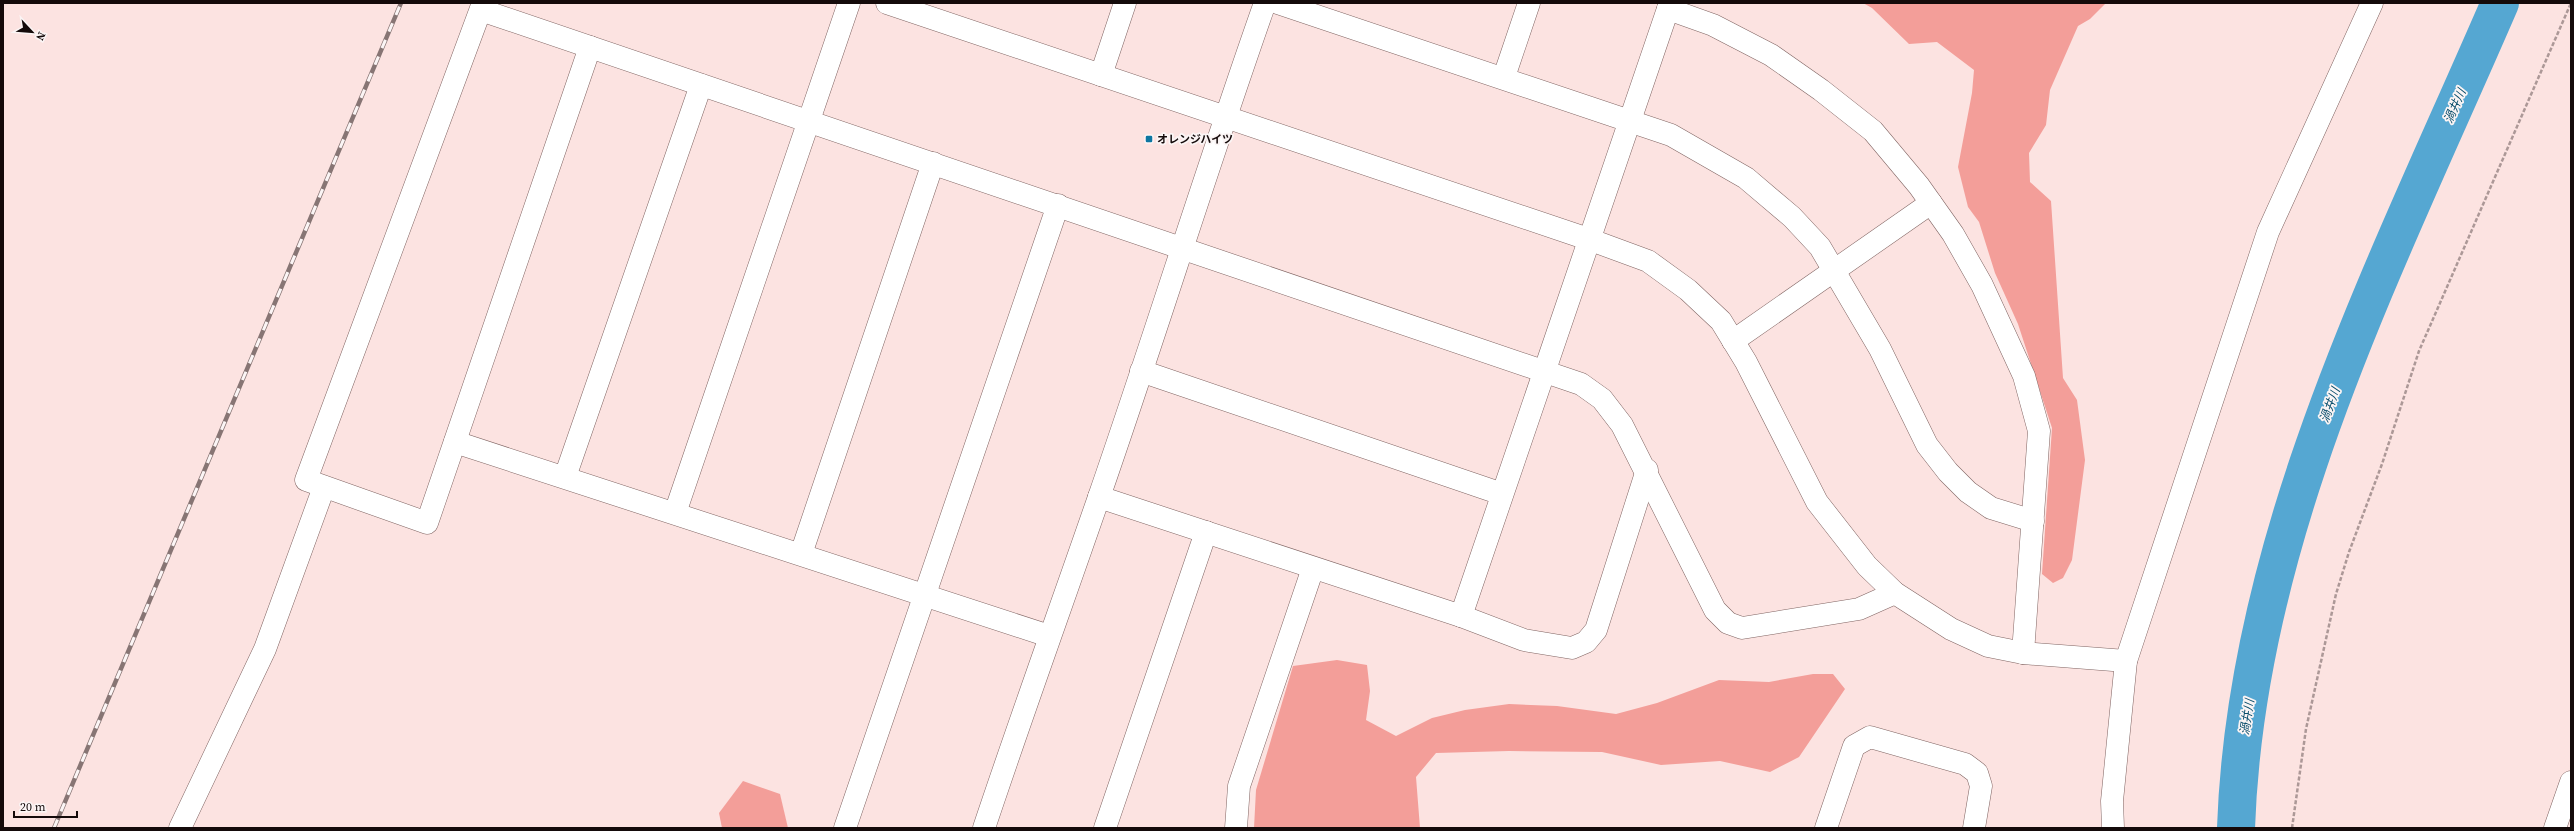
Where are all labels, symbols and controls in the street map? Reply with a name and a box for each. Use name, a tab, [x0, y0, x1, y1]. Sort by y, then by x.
north arrow	[12, 12, 52, 52]
text: N	[32, 29, 49, 43]
water label: 渦井川	[2440, 84, 2470, 126]
place label: オレンジハイツ	[1157, 132, 1233, 147]
marker: オレンジハイツ	[1144, 134, 1154, 144]
water label: 渦井川	[2316, 383, 2344, 425]
water label: 渦井川	[2236, 696, 2258, 736]
scale bar	[14, 793, 77, 819]
text: 20 m	[20, 799, 46, 815]

